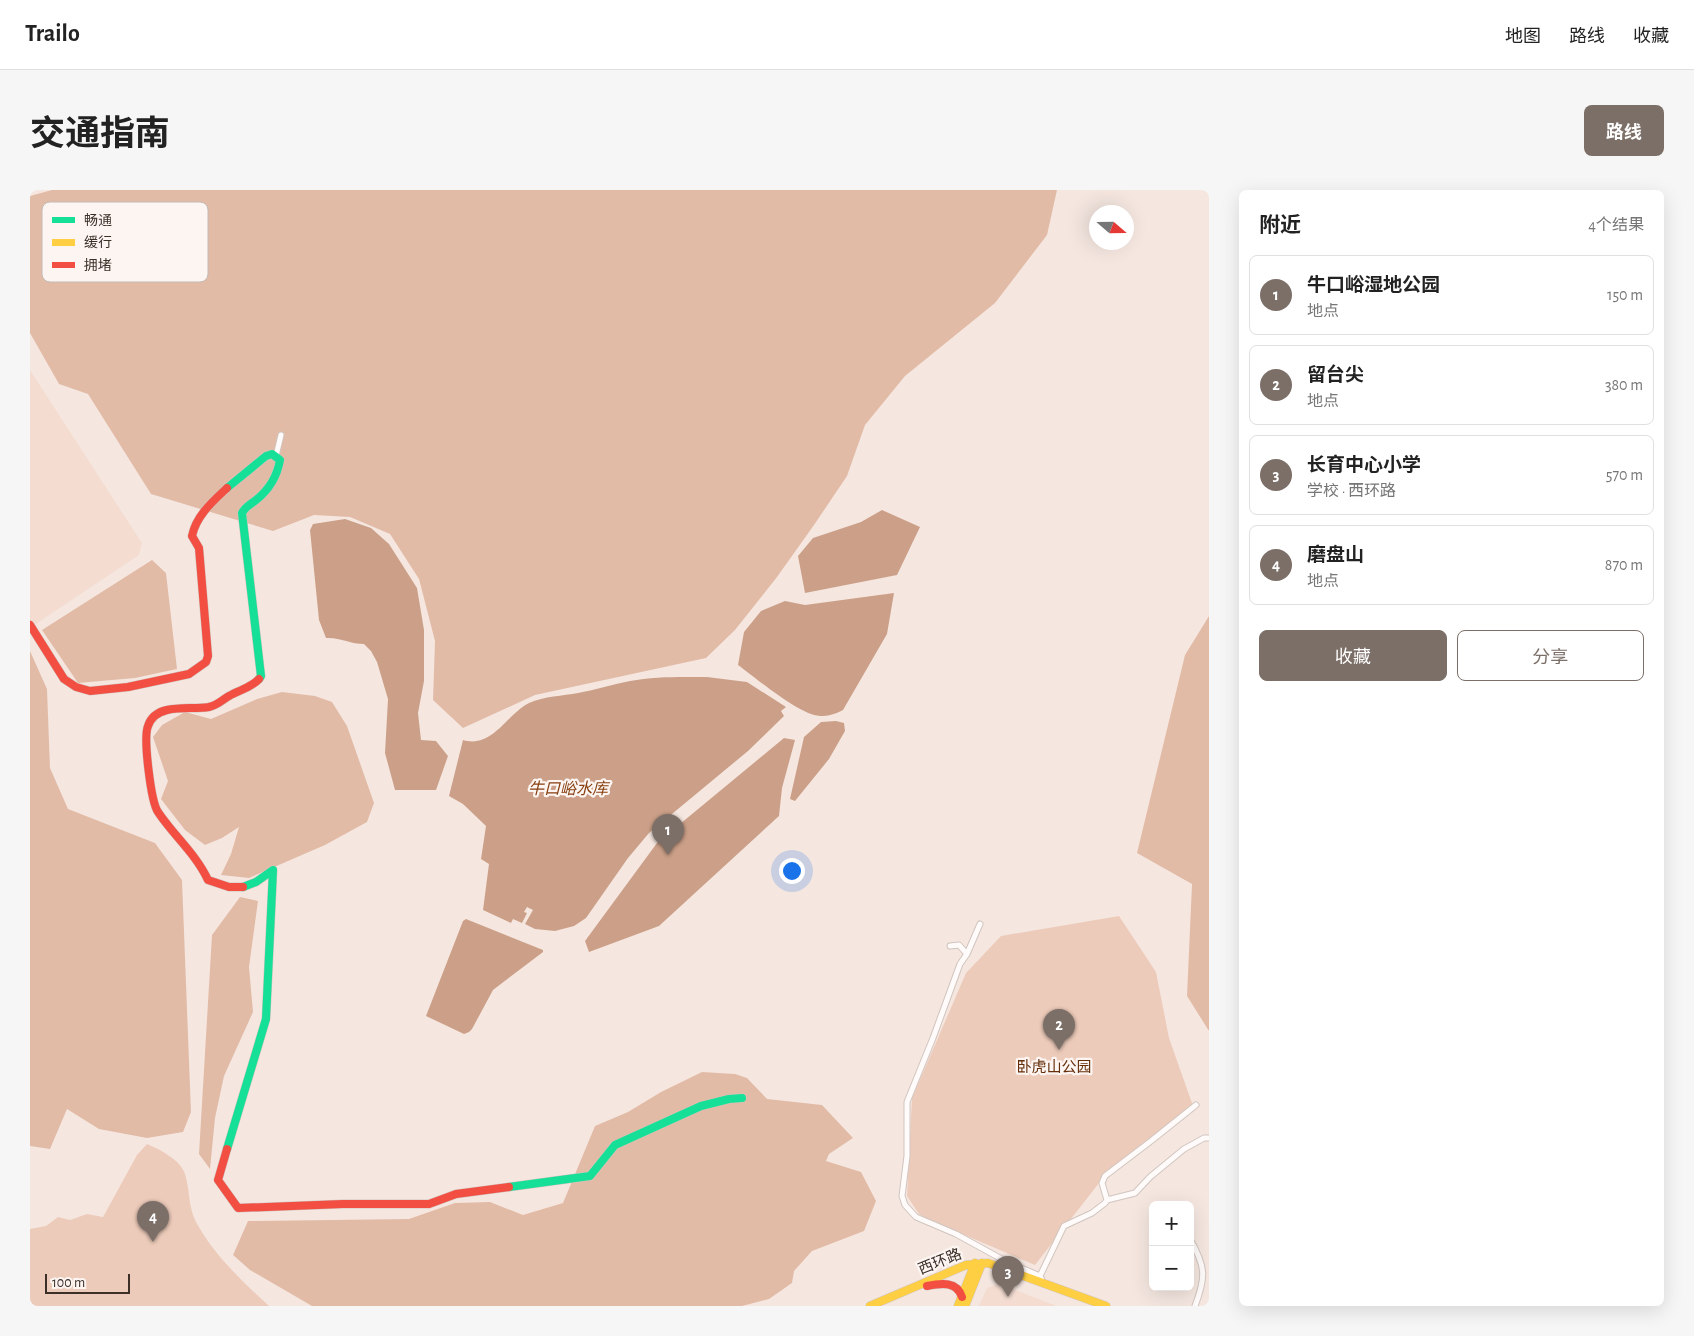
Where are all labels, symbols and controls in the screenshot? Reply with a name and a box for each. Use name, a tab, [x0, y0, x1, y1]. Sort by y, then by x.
text: Trailo	[25, 22, 80, 46]
text: 地图	[1505, 28, 1541, 46]
text: 路线	[1569, 28, 1605, 46]
text: 收藏	[1633, 28, 1669, 46]
button: 路线	[1584, 105, 1664, 156]
text: 交通指南	[30, 117, 170, 152]
legend	[42, 202, 208, 282]
north arrow	[1089, 205, 1134, 250]
text: 畅通	[84, 213, 112, 228]
text: 附近	[1259, 215, 1301, 236]
text: 4个结果	[1588, 217, 1644, 233]
text: 缓行	[84, 235, 112, 250]
text: 拥堵	[84, 258, 112, 273]
text: 牛口峪湿地公园	[1307, 276, 1440, 295]
text: 1	[1273, 287, 1279, 303]
text: 150 m	[1607, 287, 1643, 303]
text: 地点	[1307, 303, 1339, 319]
text: 留台尖	[1307, 366, 1364, 385]
text: 2	[1272, 377, 1280, 393]
text: 380 m	[1605, 377, 1643, 393]
text: 地点	[1307, 393, 1339, 409]
text: 长育中心小学	[1307, 456, 1421, 475]
text: 3	[1273, 467, 1279, 483]
text: 570 m	[1606, 467, 1643, 483]
text: 学校 · 西环路	[1307, 483, 1396, 499]
text: 磨盘山	[1307, 546, 1364, 565]
text: 4	[1272, 557, 1280, 573]
text: 870 m	[1605, 557, 1643, 573]
text: 地点	[1307, 573, 1339, 589]
button: 收藏	[1259, 630, 1447, 681]
button: 分享	[1457, 630, 1644, 681]
water label: 牛口峪水库	[528, 780, 611, 797]
pin: 1	[652, 814, 684, 855]
your location	[779, 858, 805, 884]
pin: 2	[1043, 1009, 1075, 1050]
park label: 卧虎山公园	[1016, 1059, 1092, 1075]
pin: 4	[137, 1201, 169, 1242]
map controls	[1149, 1201, 1194, 1291]
button: +	[1149, 1201, 1194, 1246]
street label: 西环路	[916, 1246, 964, 1277]
button: −	[1149, 1246, 1194, 1291]
pin: 3	[992, 1256, 1024, 1297]
scale bar	[45, 1271, 130, 1294]
text: 100 m	[52, 1276, 85, 1290]

